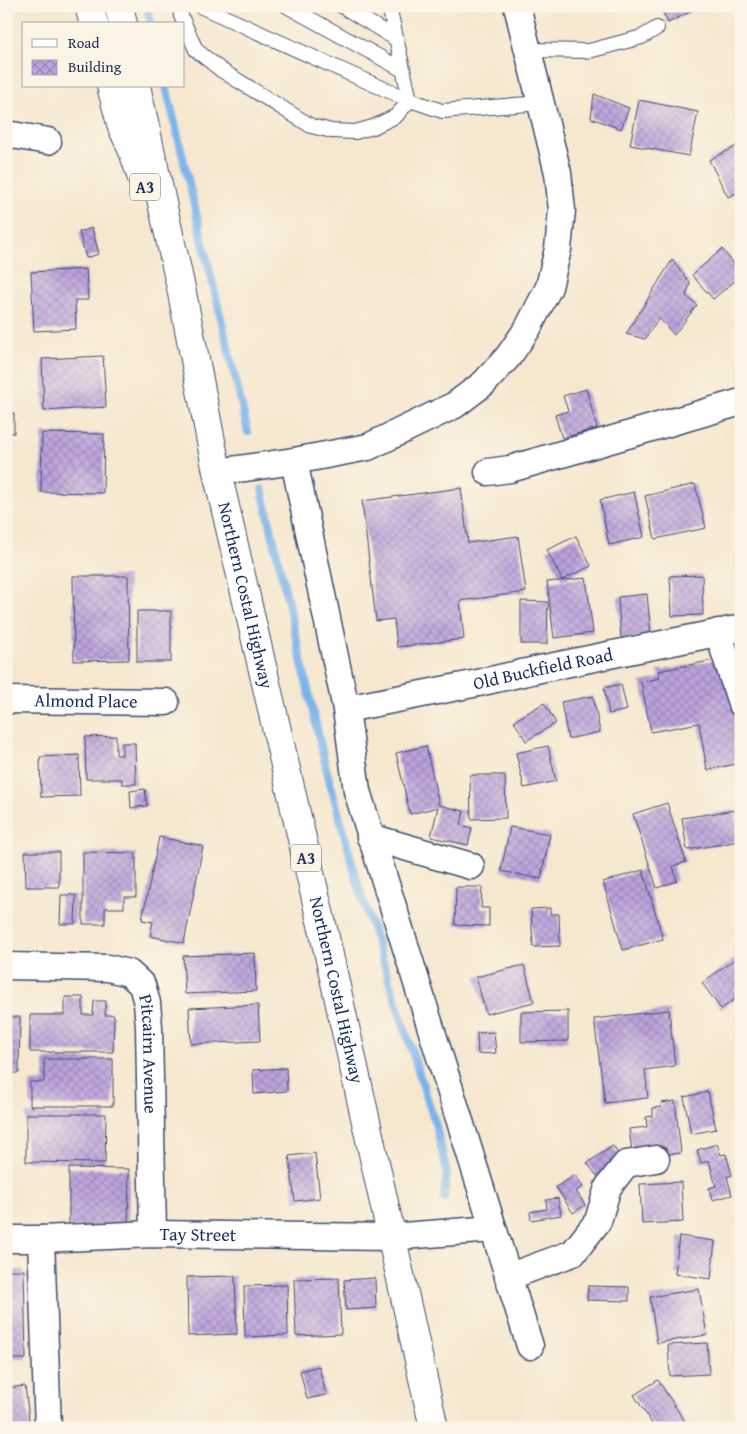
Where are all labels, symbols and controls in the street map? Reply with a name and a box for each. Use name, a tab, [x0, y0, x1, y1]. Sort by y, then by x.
legend	[22, 22, 185, 88]
text: Road	[68, 32, 99, 53]
text: Building	[68, 56, 122, 77]
road number: A3	[130, 173, 160, 200]
street label: Northern Costal Highway	[211, 499, 281, 691]
street label: Old Buckfield Road	[470, 640, 615, 697]
street label: Almond Place	[34, 686, 138, 715]
road number: A3	[291, 844, 321, 871]
street label: Northern Costal Highway	[303, 894, 371, 1086]
street label: Pitcairn Avenue	[132, 991, 165, 1114]
street label: Tay Street	[160, 1220, 237, 1248]

